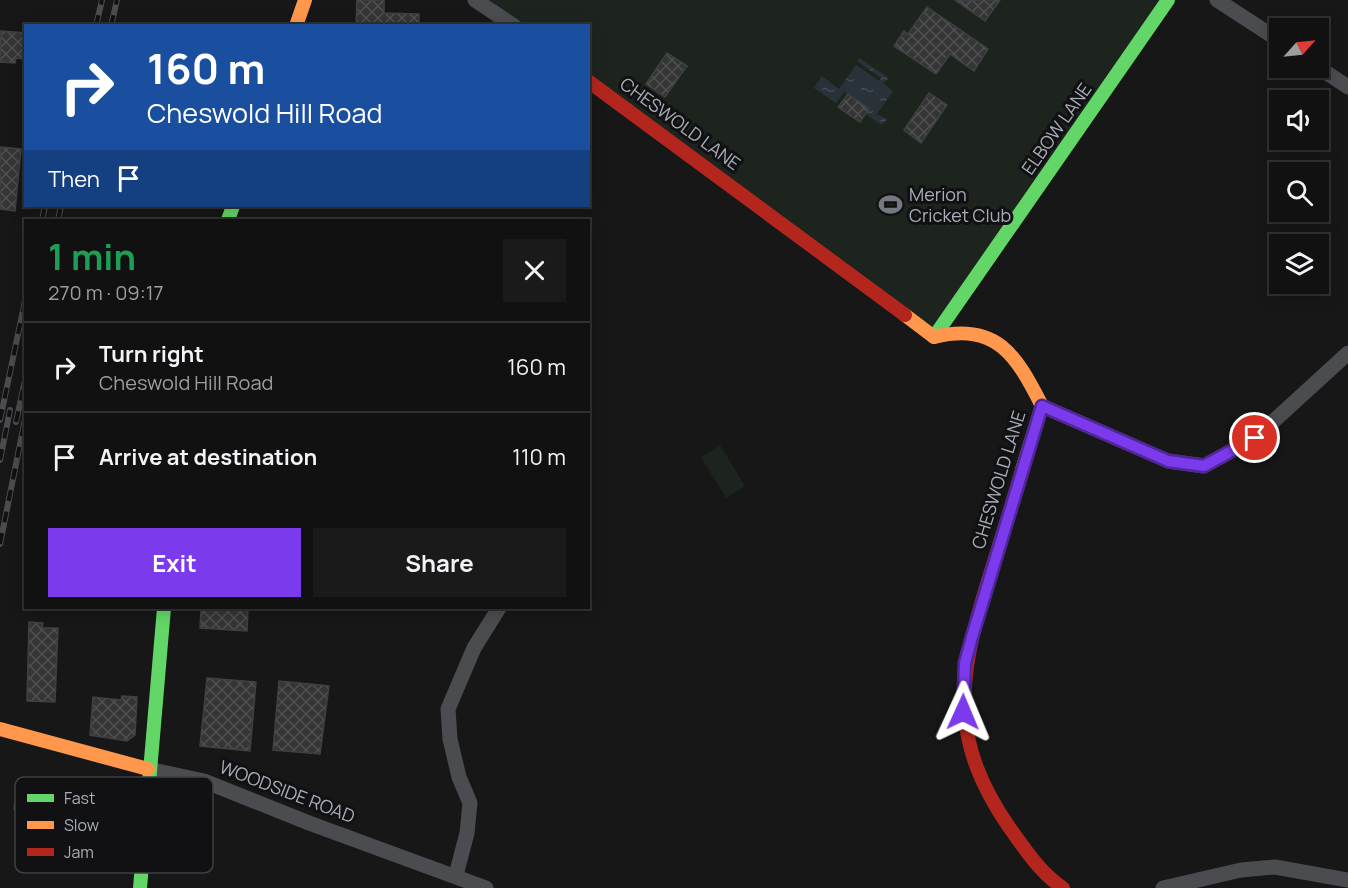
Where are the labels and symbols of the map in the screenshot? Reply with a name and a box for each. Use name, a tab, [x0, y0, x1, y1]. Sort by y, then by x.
north arrow	[1269, 18, 1329, 78]
street label: CHESWOLD LANE	[616, 71, 746, 175]
street label: ELBOW LANE	[1016, 78, 1097, 179]
place label: Merion Cricket Club	[909, 182, 1011, 227]
sports icon: Merion Cricket Club	[878, 192, 904, 218]
street label: CHESWOLD LANE	[966, 408, 1030, 552]
pin	[1229, 412, 1280, 463]
position arrow	[931, 680, 995, 744]
street label: WOODSIDE ROAD	[216, 754, 359, 828]
legend	[15, 777, 213, 873]
text: Fast	[64, 787, 95, 809]
text: Slow	[64, 814, 99, 836]
text: Jam	[64, 841, 94, 863]

